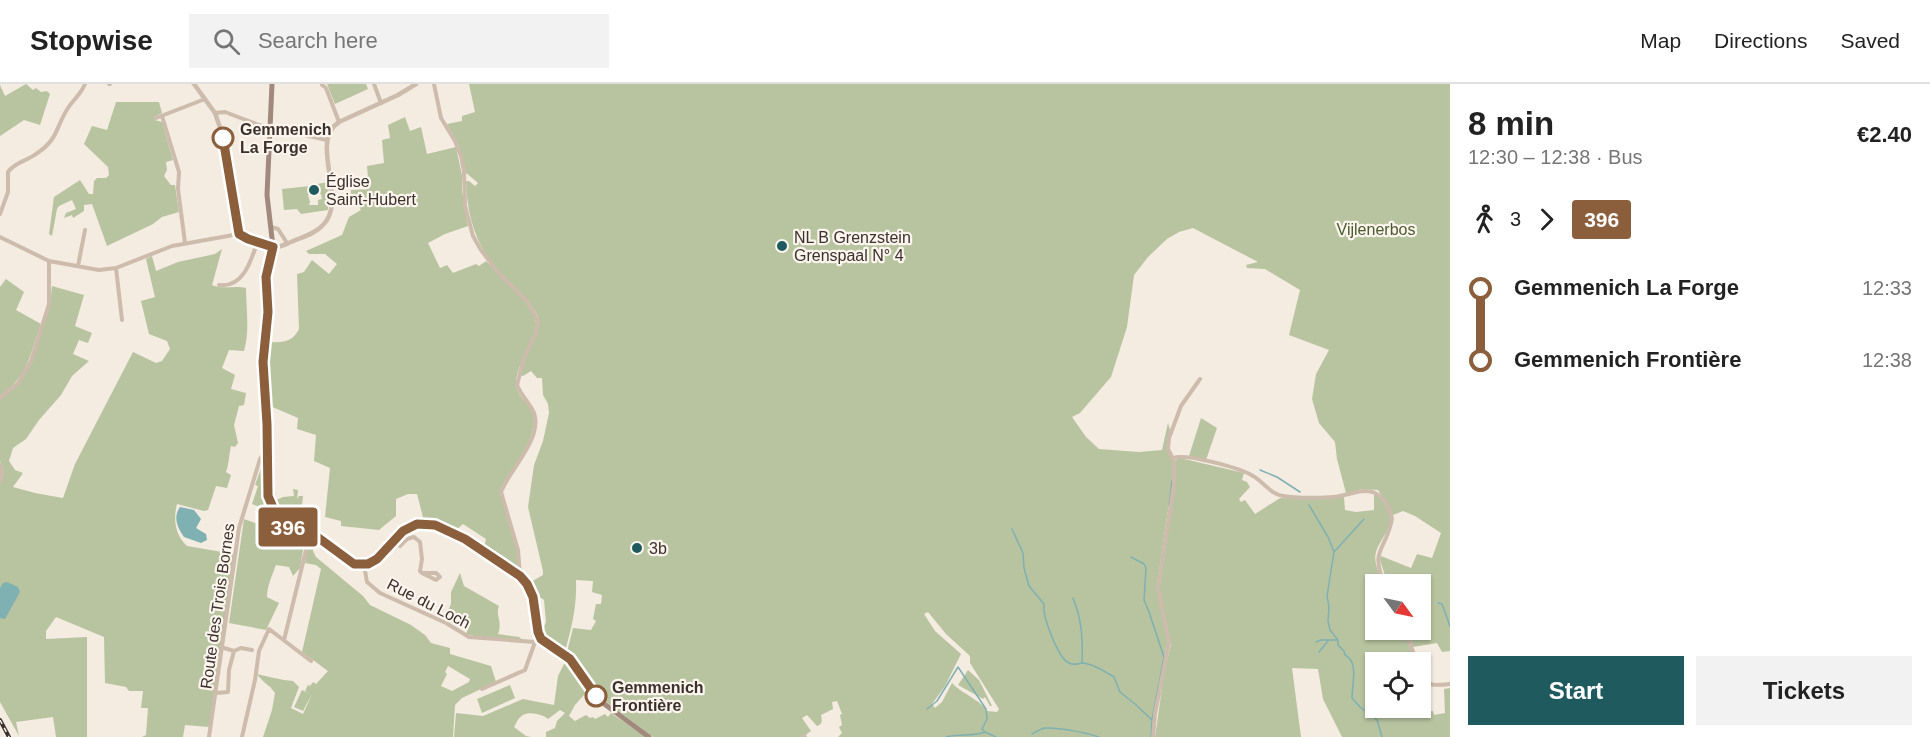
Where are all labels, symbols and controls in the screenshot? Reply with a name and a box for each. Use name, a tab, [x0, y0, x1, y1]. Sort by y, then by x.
search box	[189, 14, 609, 68]
text: Stopwise	[30, 25, 153, 56]
icon: search	[210, 25, 243, 58]
text: Search here	[258, 28, 378, 53]
text: Map	[1640, 29, 1681, 52]
text: Directions	[1714, 29, 1807, 52]
text: Saved	[1840, 29, 1900, 52]
text: 8 min	[1468, 105, 1554, 142]
place label: Gemmenich La Forge	[240, 121, 332, 156]
text: €2.40	[1857, 122, 1912, 147]
marker: Gemmenich La Forge	[212, 127, 234, 149]
text: 12:30 – 12:38 · Bus	[1468, 146, 1643, 168]
place label: Église Saint-Hubert	[326, 172, 416, 208]
marker: Église Saint-Hubert	[307, 183, 321, 197]
icon: walk	[1468, 203, 1501, 236]
icon: forward	[1530, 203, 1563, 236]
text: 3	[1510, 208, 1521, 230]
text: 396	[1584, 208, 1619, 231]
park label: Vijlenerbos	[1337, 221, 1415, 238]
place label: NL B Grenzstein Grenspaal N° 4	[794, 229, 911, 264]
marker: NL B Grenzstein Grenspaal N° 4	[775, 239, 789, 253]
text: Gemmenich La Forge	[1514, 275, 1739, 300]
text: 12:33	[1862, 277, 1912, 299]
text: Gemmenich Frontière	[1514, 347, 1741, 372]
text: 12:38	[1862, 349, 1912, 371]
line badge: 396	[254, 508, 322, 546]
text: 396	[270, 516, 306, 539]
street label: Route des Trois Bornes	[197, 522, 238, 690]
place label: 3b	[649, 540, 667, 557]
marker: 3b	[630, 541, 644, 555]
north arrow	[1365, 574, 1431, 640]
map controls	[1365, 574, 1431, 718]
street label: Rue du Loch	[384, 575, 473, 632]
button: locate	[1365, 652, 1431, 718]
button: Start	[1468, 656, 1684, 725]
button: Tickets	[1696, 656, 1912, 725]
place label: Gemmenich Frontière	[612, 679, 704, 714]
marker: Gemmenich Frontière	[585, 685, 607, 707]

